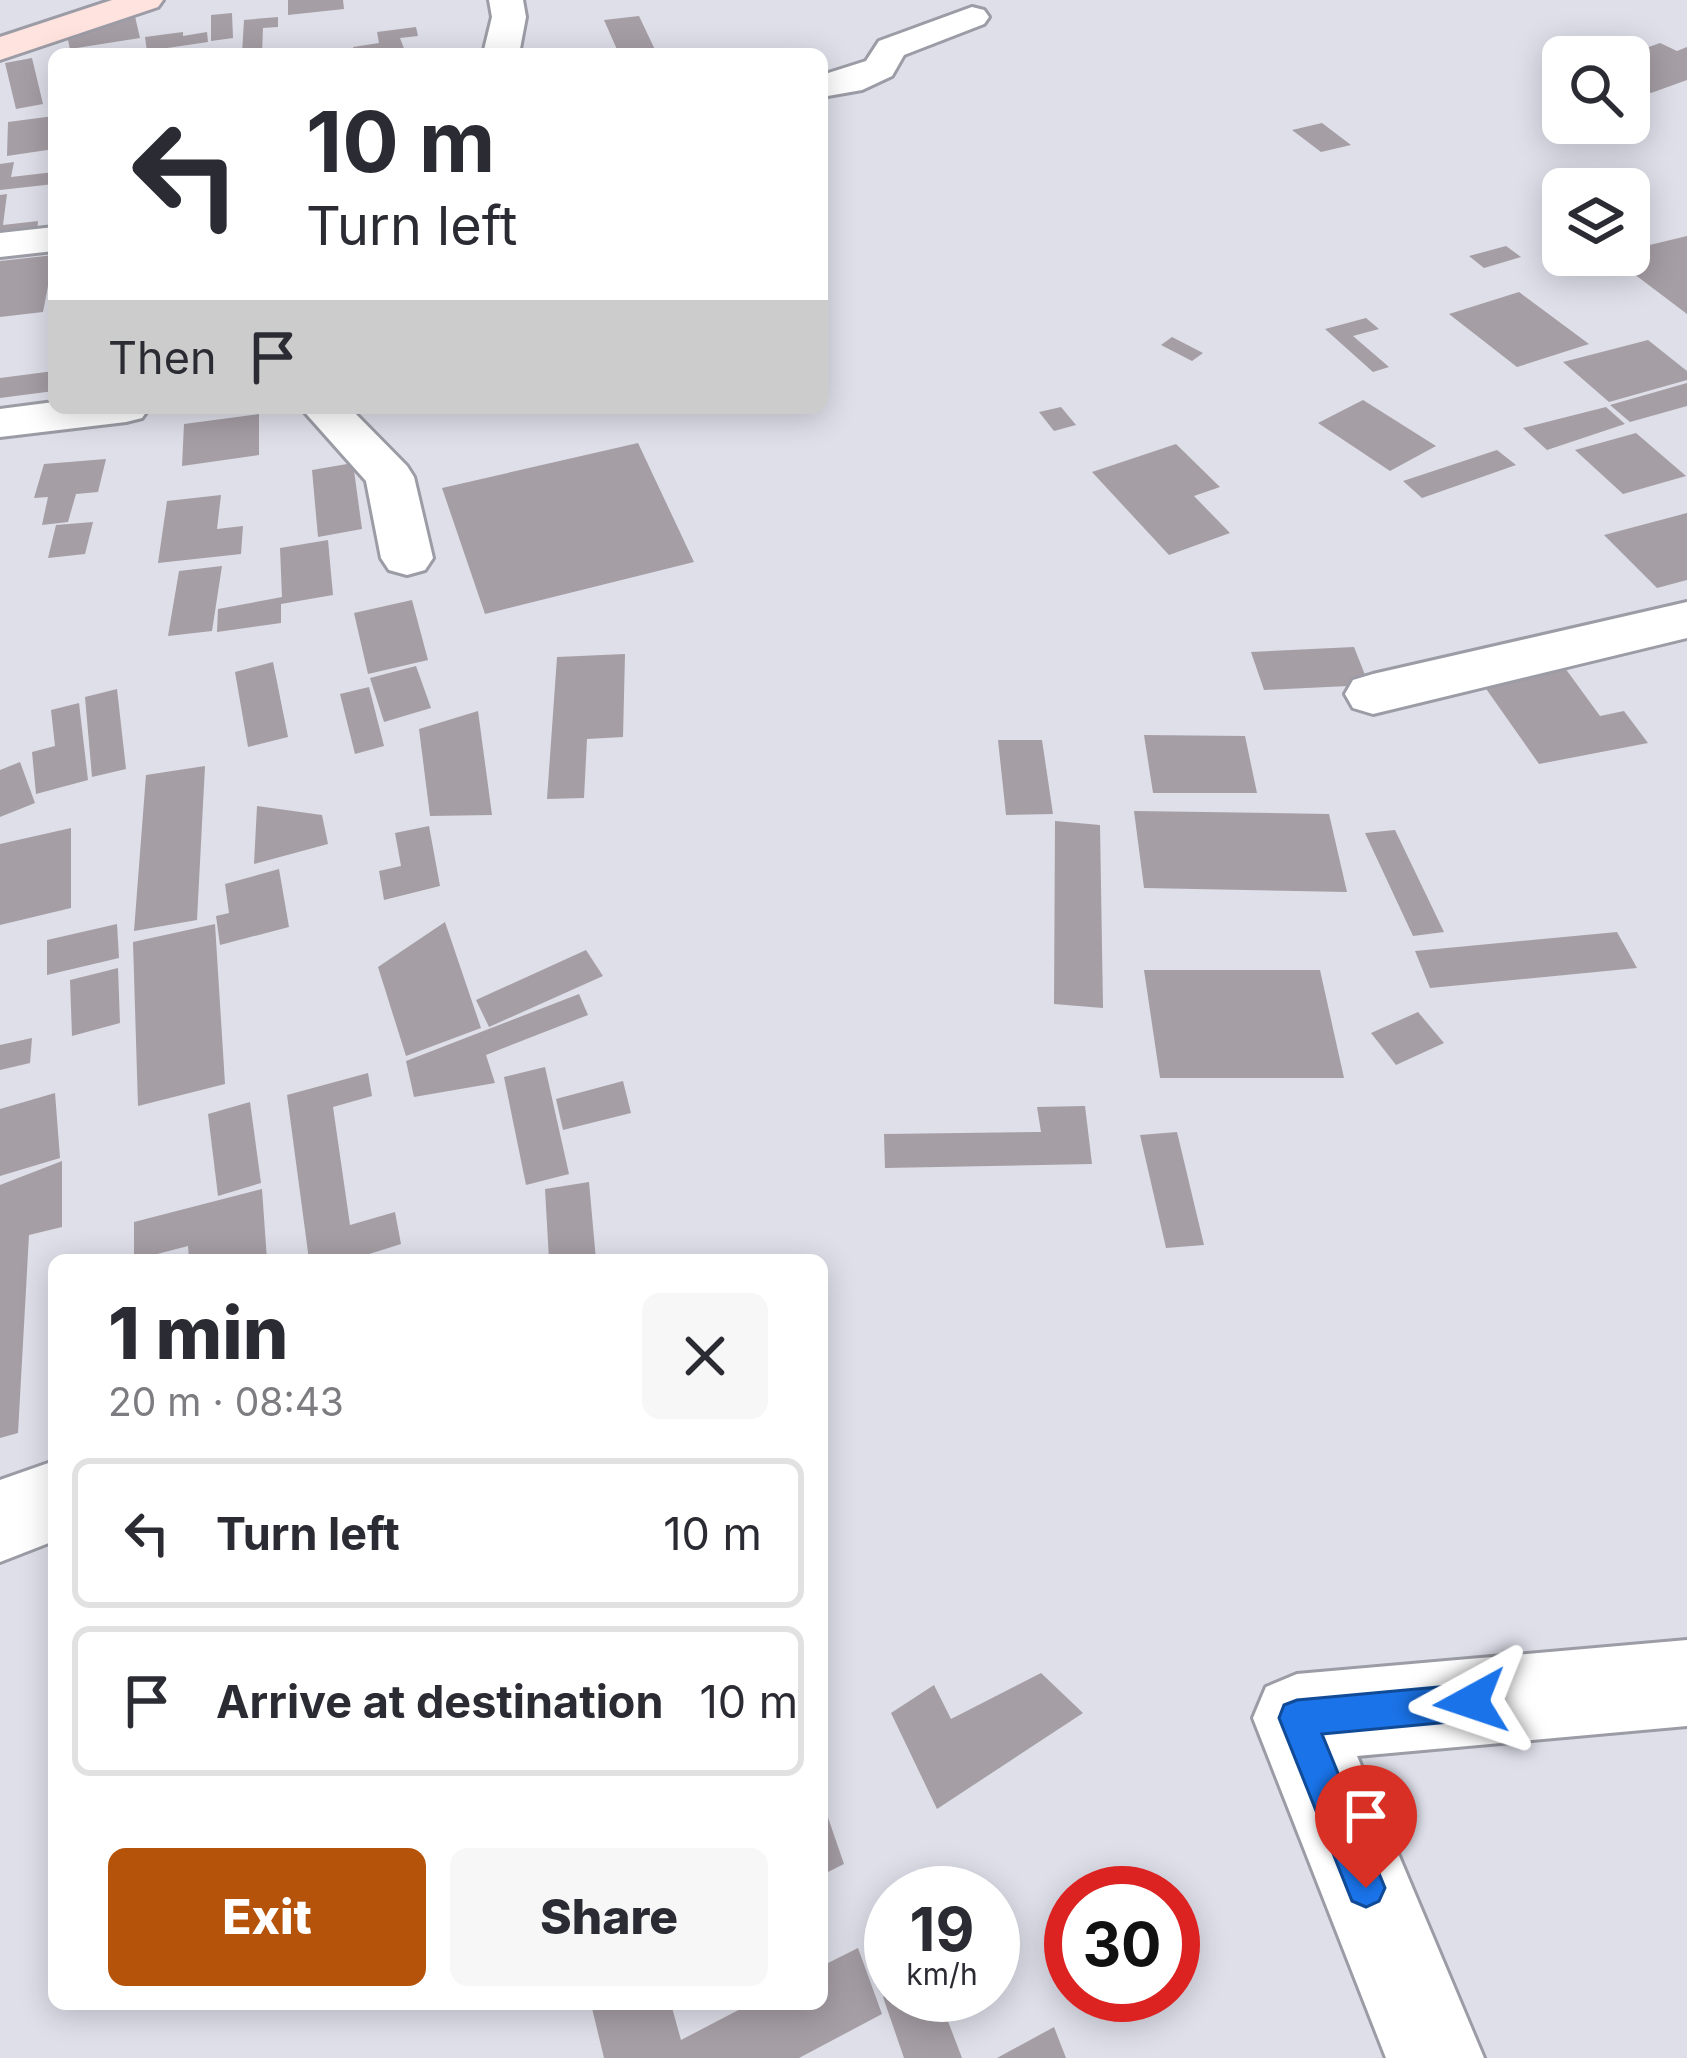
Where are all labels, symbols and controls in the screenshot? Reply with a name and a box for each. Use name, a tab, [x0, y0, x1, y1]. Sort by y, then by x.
map controls	[1542, 36, 1650, 276]
button: search	[1542, 36, 1650, 144]
text: 10 m	[306, 91, 495, 192]
icon: left	[108, 96, 264, 252]
button: layers	[1542, 168, 1650, 276]
text: Turn left	[306, 193, 517, 258]
icon: arrive	[240, 324, 306, 390]
text: Then	[108, 330, 216, 385]
text: 1 min	[108, 1289, 288, 1376]
button: close	[642, 1293, 768, 1419]
text: 20 m · 08:43	[108, 1378, 344, 1425]
icon: left	[114, 1500, 180, 1566]
text: Turn left	[216, 1506, 400, 1561]
text: 10 m	[663, 1506, 762, 1561]
position arrow	[1408, 1639, 1534, 1765]
icon: arrive	[114, 1668, 180, 1734]
text: Arrive at destination	[216, 1674, 663, 1729]
text: 10 m	[699, 1674, 798, 1729]
pin	[1315, 1765, 1417, 1888]
icon: arrive	[1333, 1783, 1399, 1849]
button: Exit	[108, 1848, 426, 1986]
button: Share	[450, 1848, 768, 1986]
speed limit sign: 30	[1044, 1866, 1200, 2022]
text: 19	[910, 1893, 974, 1965]
text: km/h	[906, 1956, 978, 1992]

